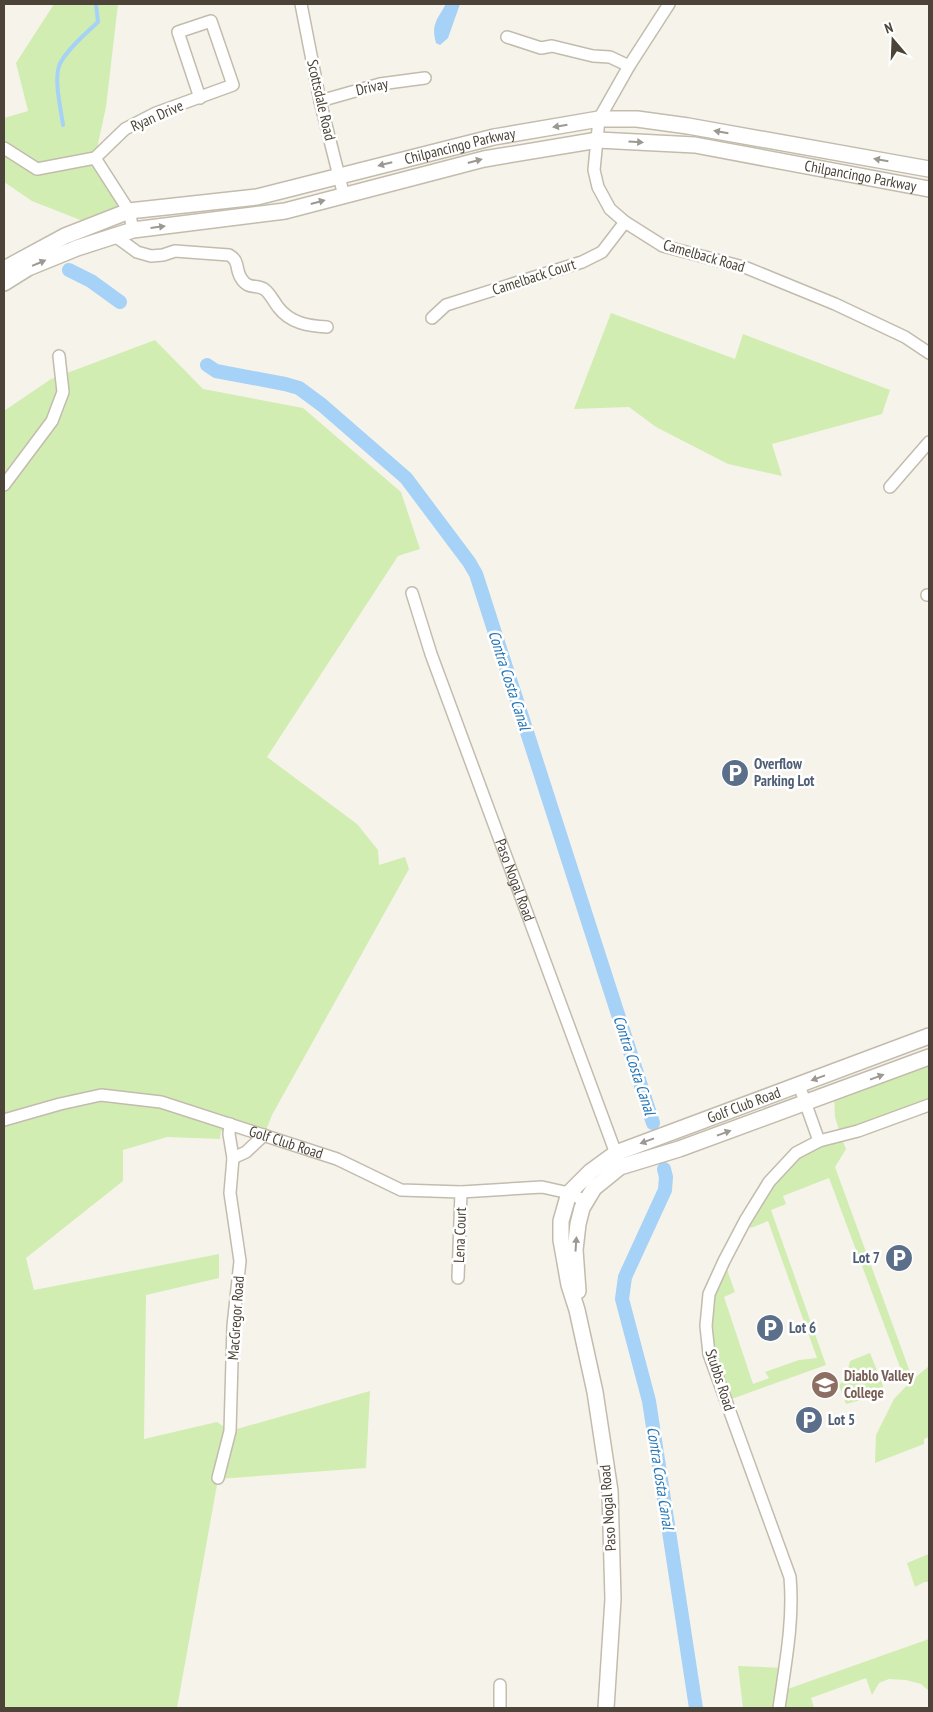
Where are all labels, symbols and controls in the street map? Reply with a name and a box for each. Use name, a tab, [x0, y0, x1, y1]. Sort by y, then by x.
north arrow	[868, 15, 918, 65]
text: N	[882, 18, 895, 37]
street label: Scottsdale Road	[303, 58, 340, 142]
street label: Drivay	[354, 73, 390, 99]
street label: Ryan Drive	[128, 96, 186, 136]
one-way arrow	[552, 122, 568, 130]
street label: Chilpancingo Parkway	[402, 123, 517, 168]
one-way arrow	[713, 127, 729, 135]
one-way arrow	[628, 138, 644, 146]
one-way arrow	[873, 155, 889, 163]
street label: Chilpancingo Parkway	[803, 156, 919, 196]
one-way arrow	[468, 157, 483, 165]
one-way arrow	[377, 160, 392, 168]
one-way arrow	[311, 198, 326, 206]
one-way arrow	[150, 223, 166, 231]
street label: Camelback Road	[661, 235, 747, 276]
street label: Camelback Court	[490, 254, 578, 299]
one-way arrow	[32, 259, 46, 267]
water label: Contra Costa Canal	[485, 628, 536, 733]
place label: Overflow Parking Lot	[754, 754, 815, 790]
parking icon: Overflow Parking Lot	[720, 758, 750, 788]
street label: Paso Nogal Road	[491, 836, 539, 924]
water label: Contra Costa Canal	[610, 1013, 661, 1118]
one-way arrow	[870, 1072, 884, 1080]
one-way arrow	[811, 1074, 825, 1082]
street label: Golf Club Road	[705, 1082, 783, 1127]
street label: Golf Club Road	[247, 1121, 326, 1163]
one-way arrow	[717, 1128, 732, 1136]
one-way arrow	[639, 1137, 654, 1145]
street label: Lena Court	[449, 1207, 470, 1263]
one-way arrow	[572, 1236, 580, 1252]
parking icon: Lot 7	[884, 1243, 914, 1273]
place label: Lot 7	[853, 1248, 880, 1267]
street label: MacGregor Road	[223, 1275, 248, 1361]
parking icon: Lot 6	[755, 1313, 785, 1343]
place label: Lot 6	[789, 1318, 816, 1337]
street label: Stubbs Road	[702, 1347, 739, 1413]
place label: Diablo Valley College	[844, 1366, 915, 1402]
school or university icon: Diablo Valley College	[810, 1370, 840, 1400]
parking icon: Lot 5	[794, 1405, 824, 1435]
place label: Lot 5	[828, 1410, 855, 1429]
water label: Contra Costa Canal	[643, 1425, 679, 1532]
street label: Paso Nogal Road	[595, 1464, 620, 1552]

